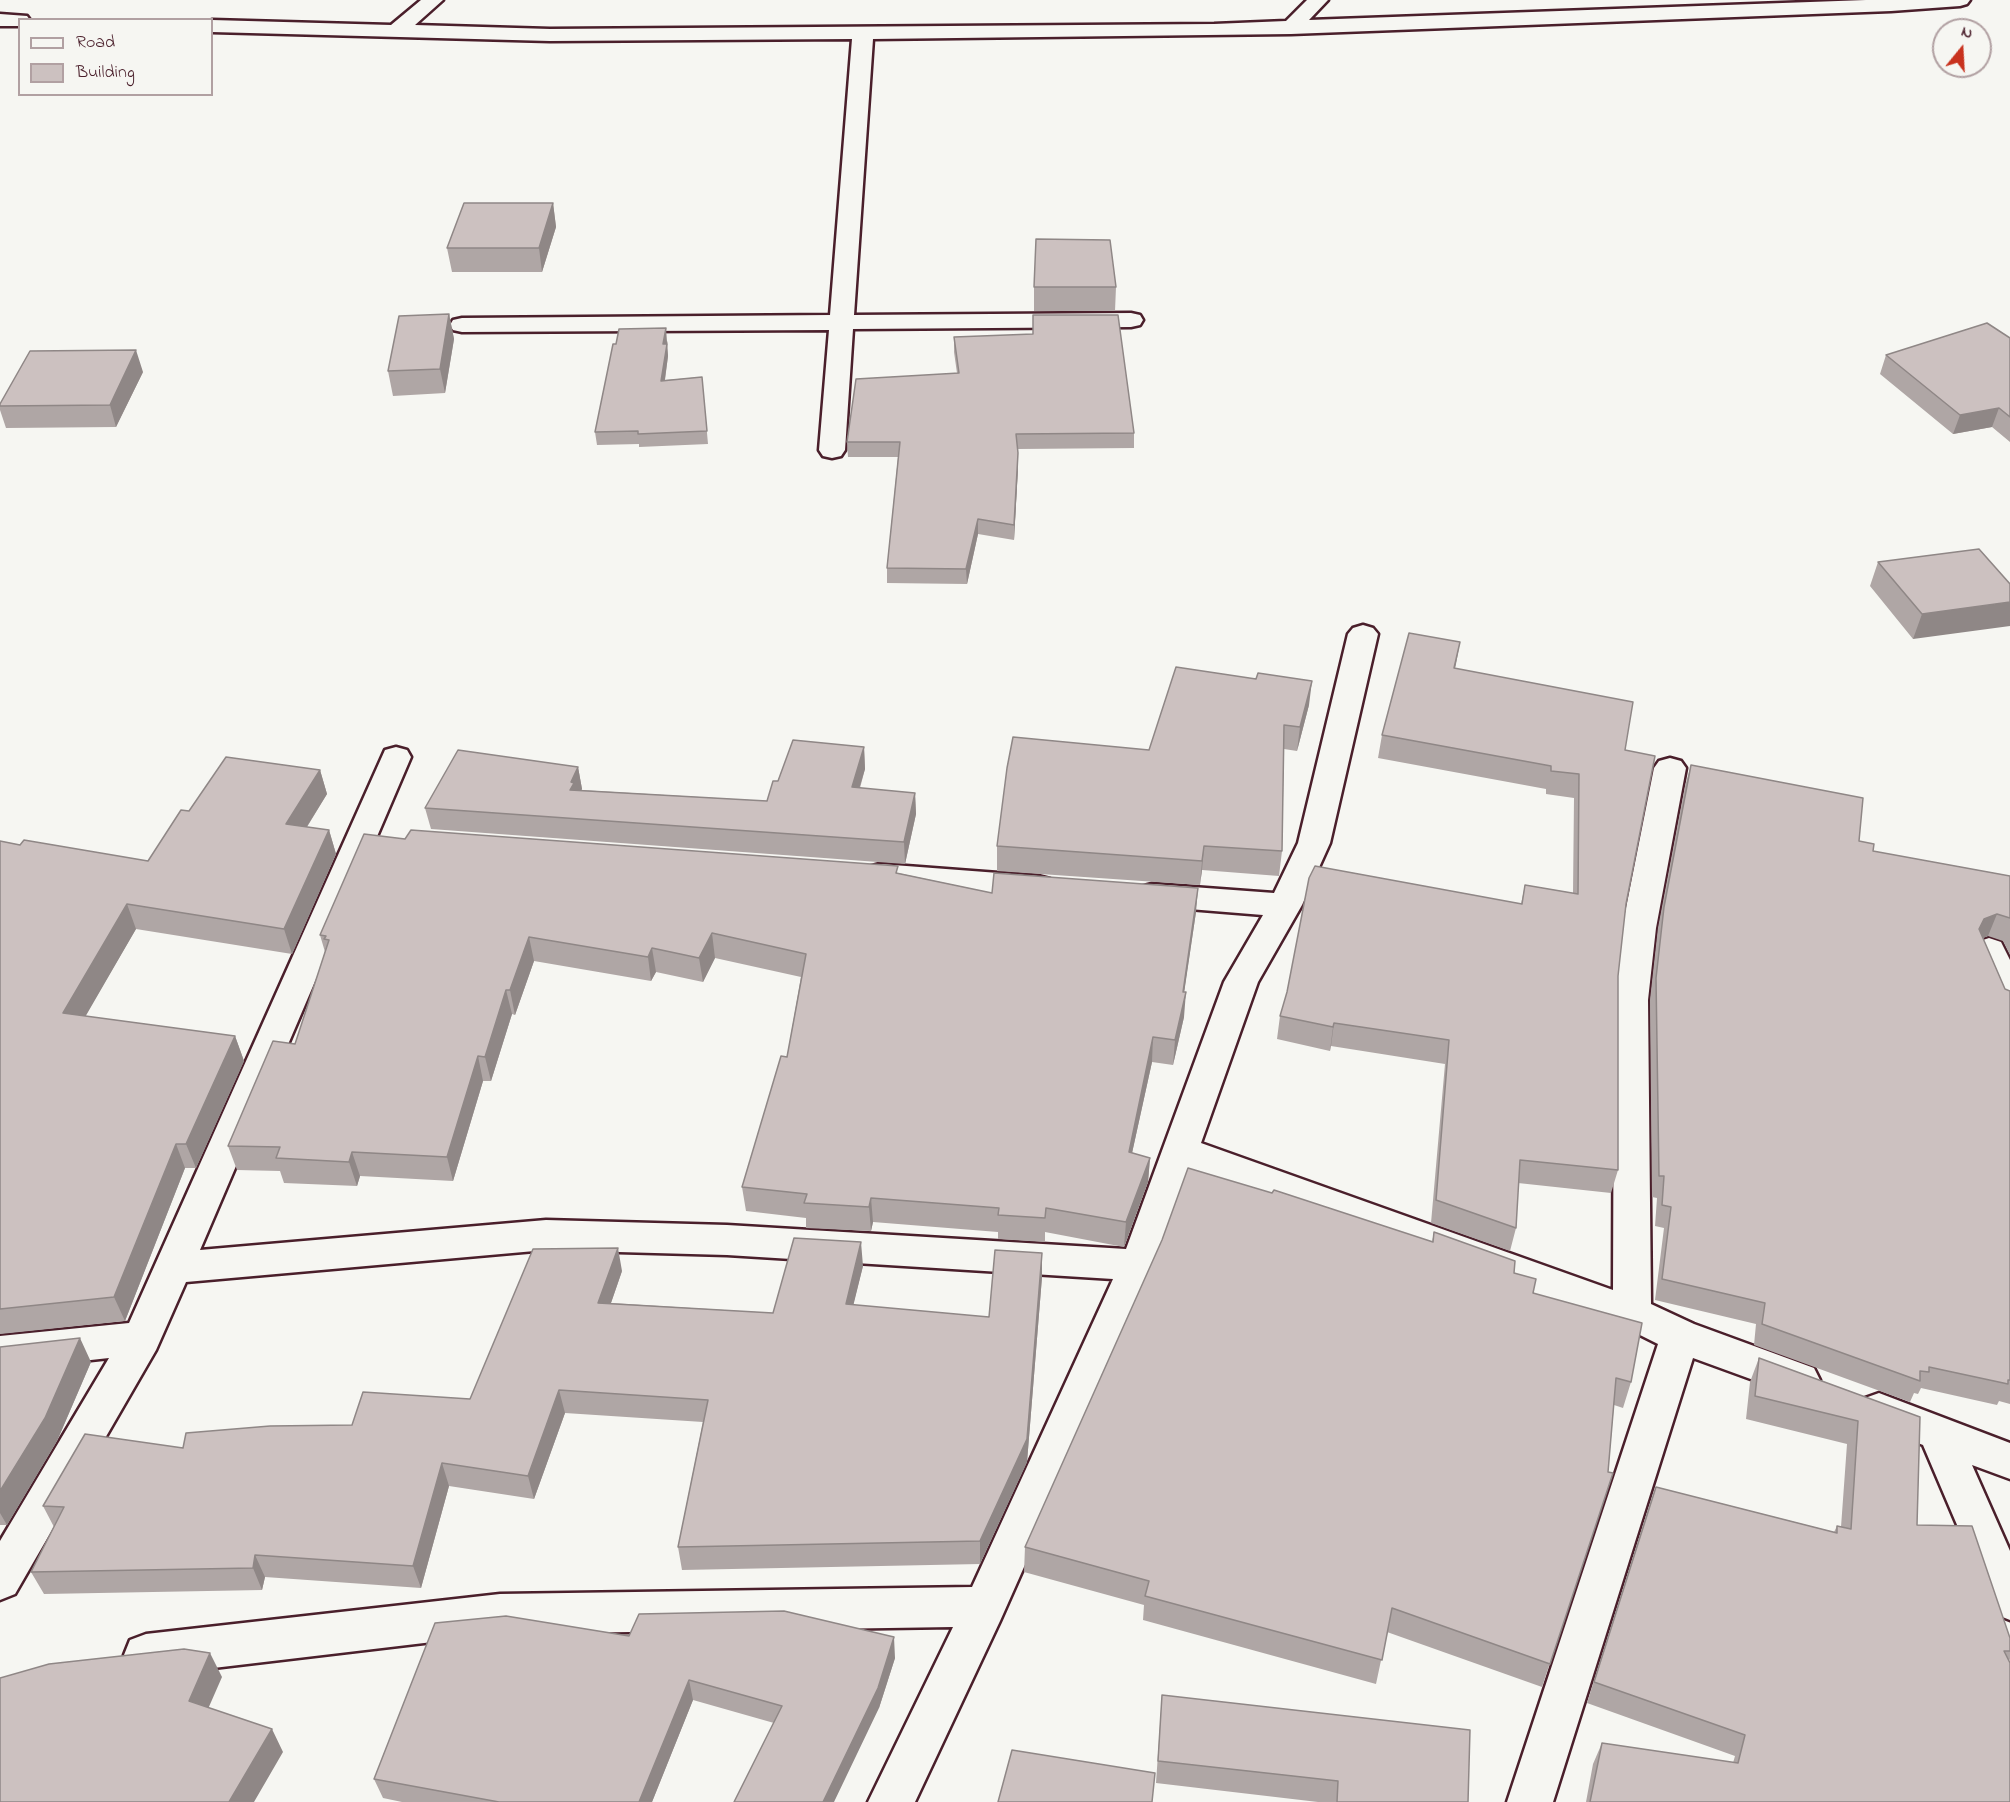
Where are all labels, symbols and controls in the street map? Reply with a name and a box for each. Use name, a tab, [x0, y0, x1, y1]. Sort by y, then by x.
legend	[18, 18, 213, 96]
north arrow	[1932, 18, 1992, 78]
text: N	[1958, 20, 1976, 46]
text: Road	[76, 30, 115, 56]
text: Building	[76, 60, 135, 86]

